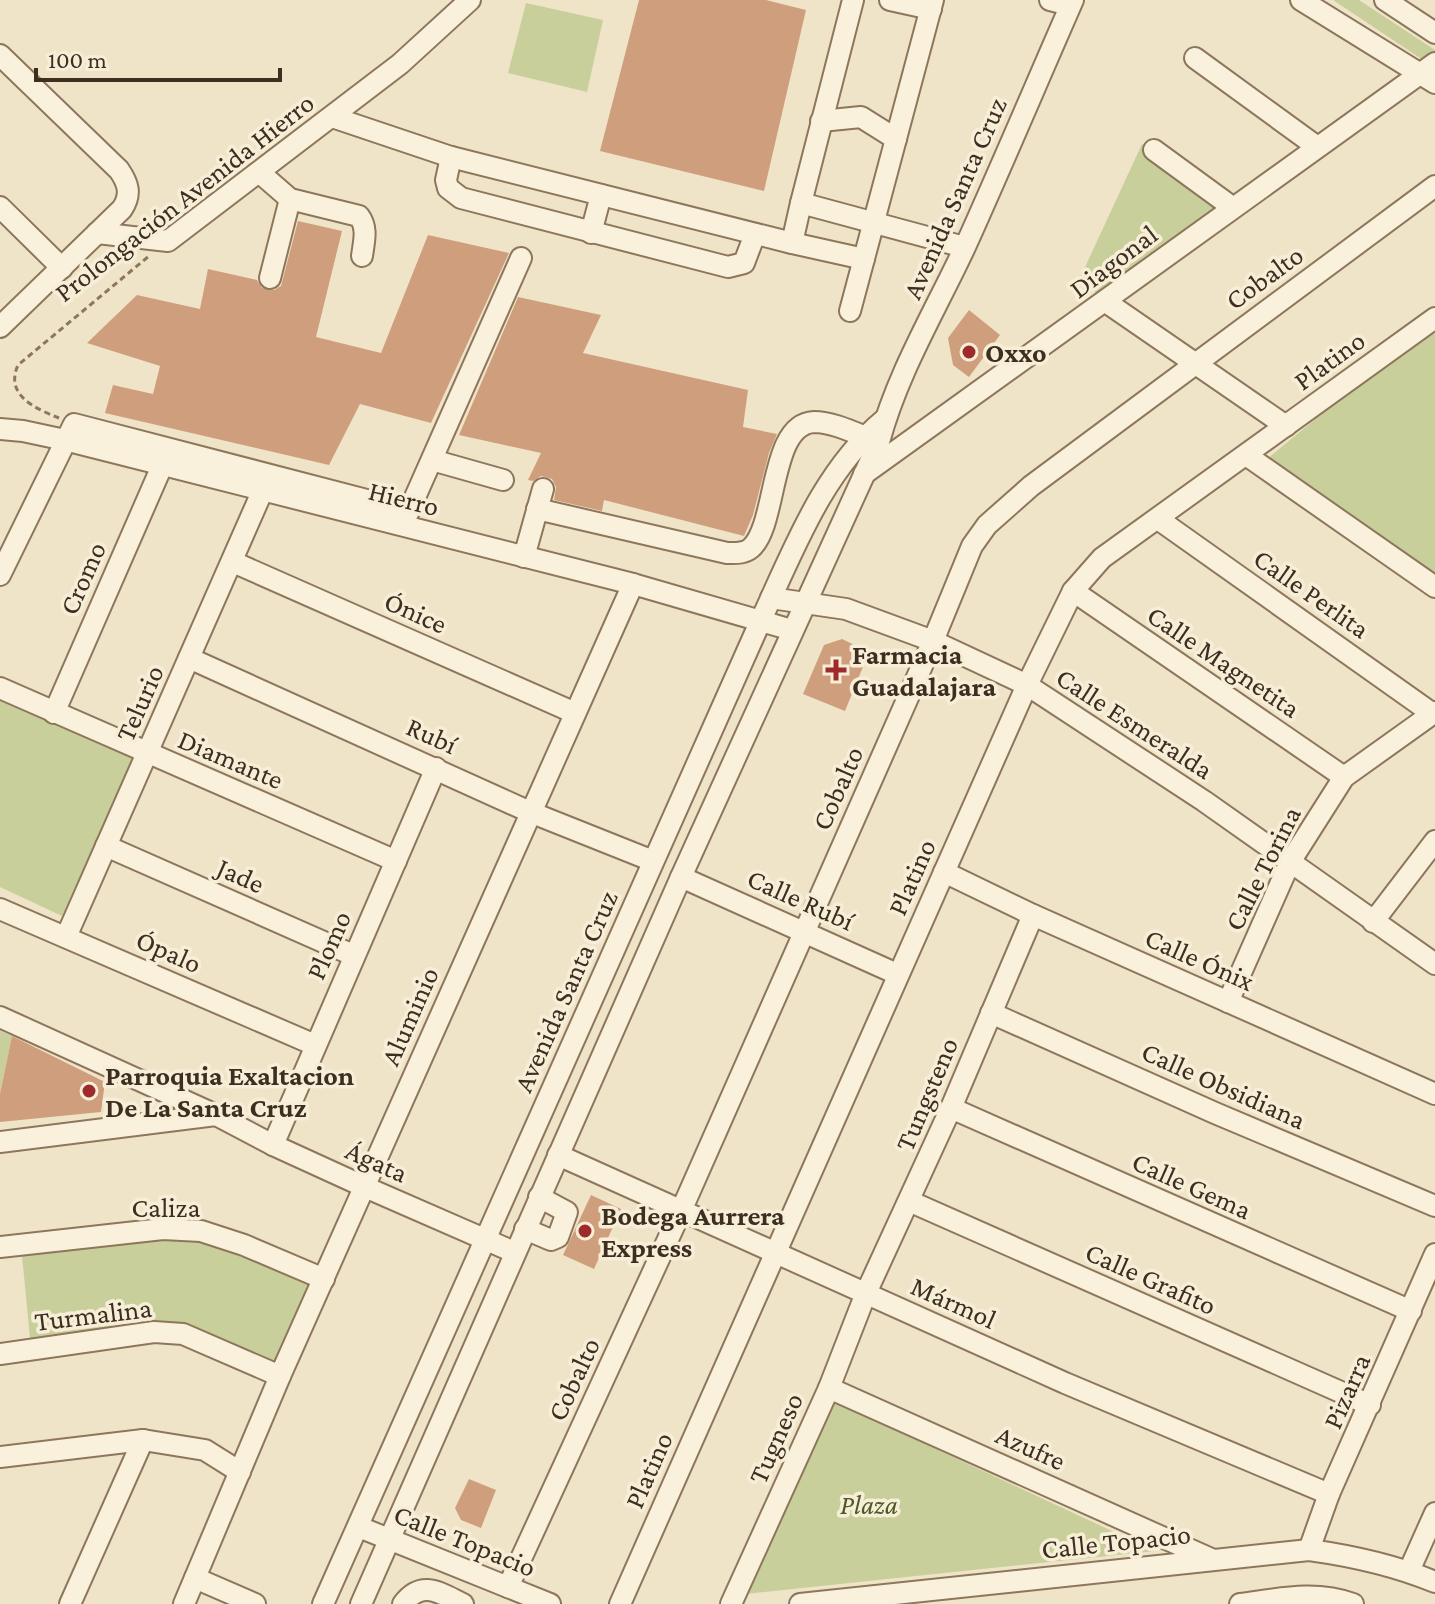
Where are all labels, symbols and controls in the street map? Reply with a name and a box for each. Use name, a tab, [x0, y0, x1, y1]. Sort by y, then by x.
scale bar	[36, 32, 280, 82]
text: 100 m	[48, 46, 107, 73]
street label: Prolongación Avenida Hierro	[49, 87, 320, 308]
street label: Avenida Santa Cruz	[896, 93, 1013, 304]
street label: Diagonal	[1063, 218, 1163, 304]
street label: Cobalto	[1220, 239, 1309, 316]
street label: Platino	[1288, 324, 1371, 396]
place label: Oxxo	[985, 337, 1047, 368]
marker: Oxxo	[960, 343, 978, 361]
street label: Hierro	[366, 475, 442, 522]
street label: Cromo	[53, 537, 112, 619]
street label: Calle Perlita	[1248, 542, 1375, 645]
street label: Ónice	[380, 585, 452, 640]
street label: Calle Magnetita	[1142, 599, 1306, 724]
place label: Farmacia Guadalajara	[852, 639, 996, 702]
street label: Telurio	[109, 660, 170, 746]
marker: Farmacia Guadalajara	[827, 661, 845, 679]
street label: Calle Esmeralda	[1051, 661, 1219, 785]
street label: Rubí	[402, 711, 463, 761]
street label: Diamante	[174, 724, 288, 795]
street label: Cobalto	[805, 742, 870, 835]
street label: Calle Torina	[1218, 801, 1307, 935]
street label: Platino	[881, 834, 942, 920]
street label: Jade	[210, 850, 269, 899]
street label: Calle Rubí	[743, 862, 860, 937]
street label: Avenida Santa Cruz	[507, 886, 624, 1097]
street label: Plomo	[300, 906, 357, 984]
street label: Calle Ónix	[1141, 922, 1259, 997]
street label: Ópalo	[132, 924, 206, 979]
street label: Aluminio	[374, 962, 445, 1070]
street label: Tungsteno	[889, 1033, 964, 1155]
street label: Calle Obsidiana	[1137, 1035, 1311, 1135]
place label: Parroquia Exaltacion De La Santa Cruz	[105, 1060, 354, 1123]
marker: Parroquia Exaltacion De La Santa Cruz	[80, 1082, 98, 1100]
street label: Ágata	[341, 1134, 412, 1189]
street label: Calle Gema	[1127, 1145, 1256, 1225]
street label: Caliza	[132, 1192, 200, 1223]
place label: Bodega Aurrera Express	[601, 1200, 785, 1263]
marker: Bodega Aurrera Express	[576, 1222, 594, 1240]
street label: Calle Grafito	[1081, 1236, 1221, 1321]
street label: Mármol	[906, 1270, 1001, 1335]
street label: Turmalina	[33, 1292, 154, 1337]
street label: Cobalto	[541, 1333, 606, 1426]
street label: Pizarra	[1316, 1349, 1377, 1433]
street label: Tugneso	[742, 1388, 809, 1488]
street label: Azufre	[991, 1419, 1070, 1476]
street label: Platino	[618, 1427, 679, 1513]
park label: Plaza	[840, 1489, 898, 1520]
street label: Calle Topacio	[389, 1498, 540, 1583]
street label: Calle Topacio	[1040, 1518, 1192, 1565]

